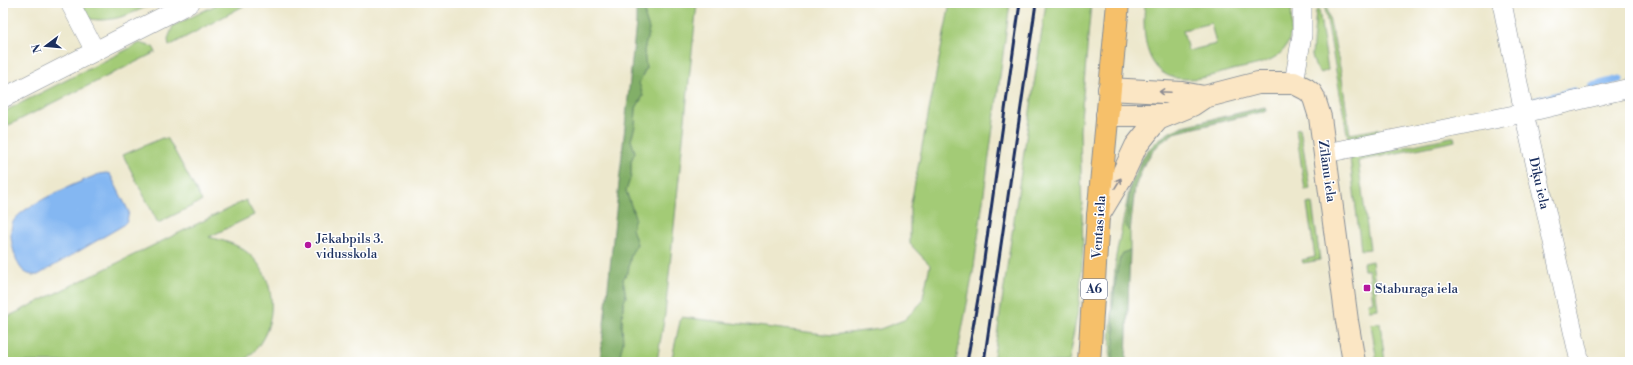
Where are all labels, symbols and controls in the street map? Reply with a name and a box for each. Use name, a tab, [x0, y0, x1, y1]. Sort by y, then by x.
north arrow	[26, 26, 66, 66]
text: N	[29, 42, 45, 55]
one-way arrow	[1159, 88, 1172, 95]
street label: Zīlānu iela	[1315, 139, 1339, 204]
street label: Dīķu iela	[1525, 156, 1553, 211]
one-way arrow	[1115, 177, 1123, 189]
street label: Ventas iela	[1089, 194, 1109, 260]
place label: Jēkabpils 3. vidusskola	[315, 231, 384, 262]
marker: Jēkabpils 3. vidusskola	[303, 240, 313, 250]
road number: A6	[1081, 279, 1107, 299]
place label: Staburaga iela	[1375, 281, 1459, 297]
marker: Staburaga iela	[1362, 283, 1372, 293]

